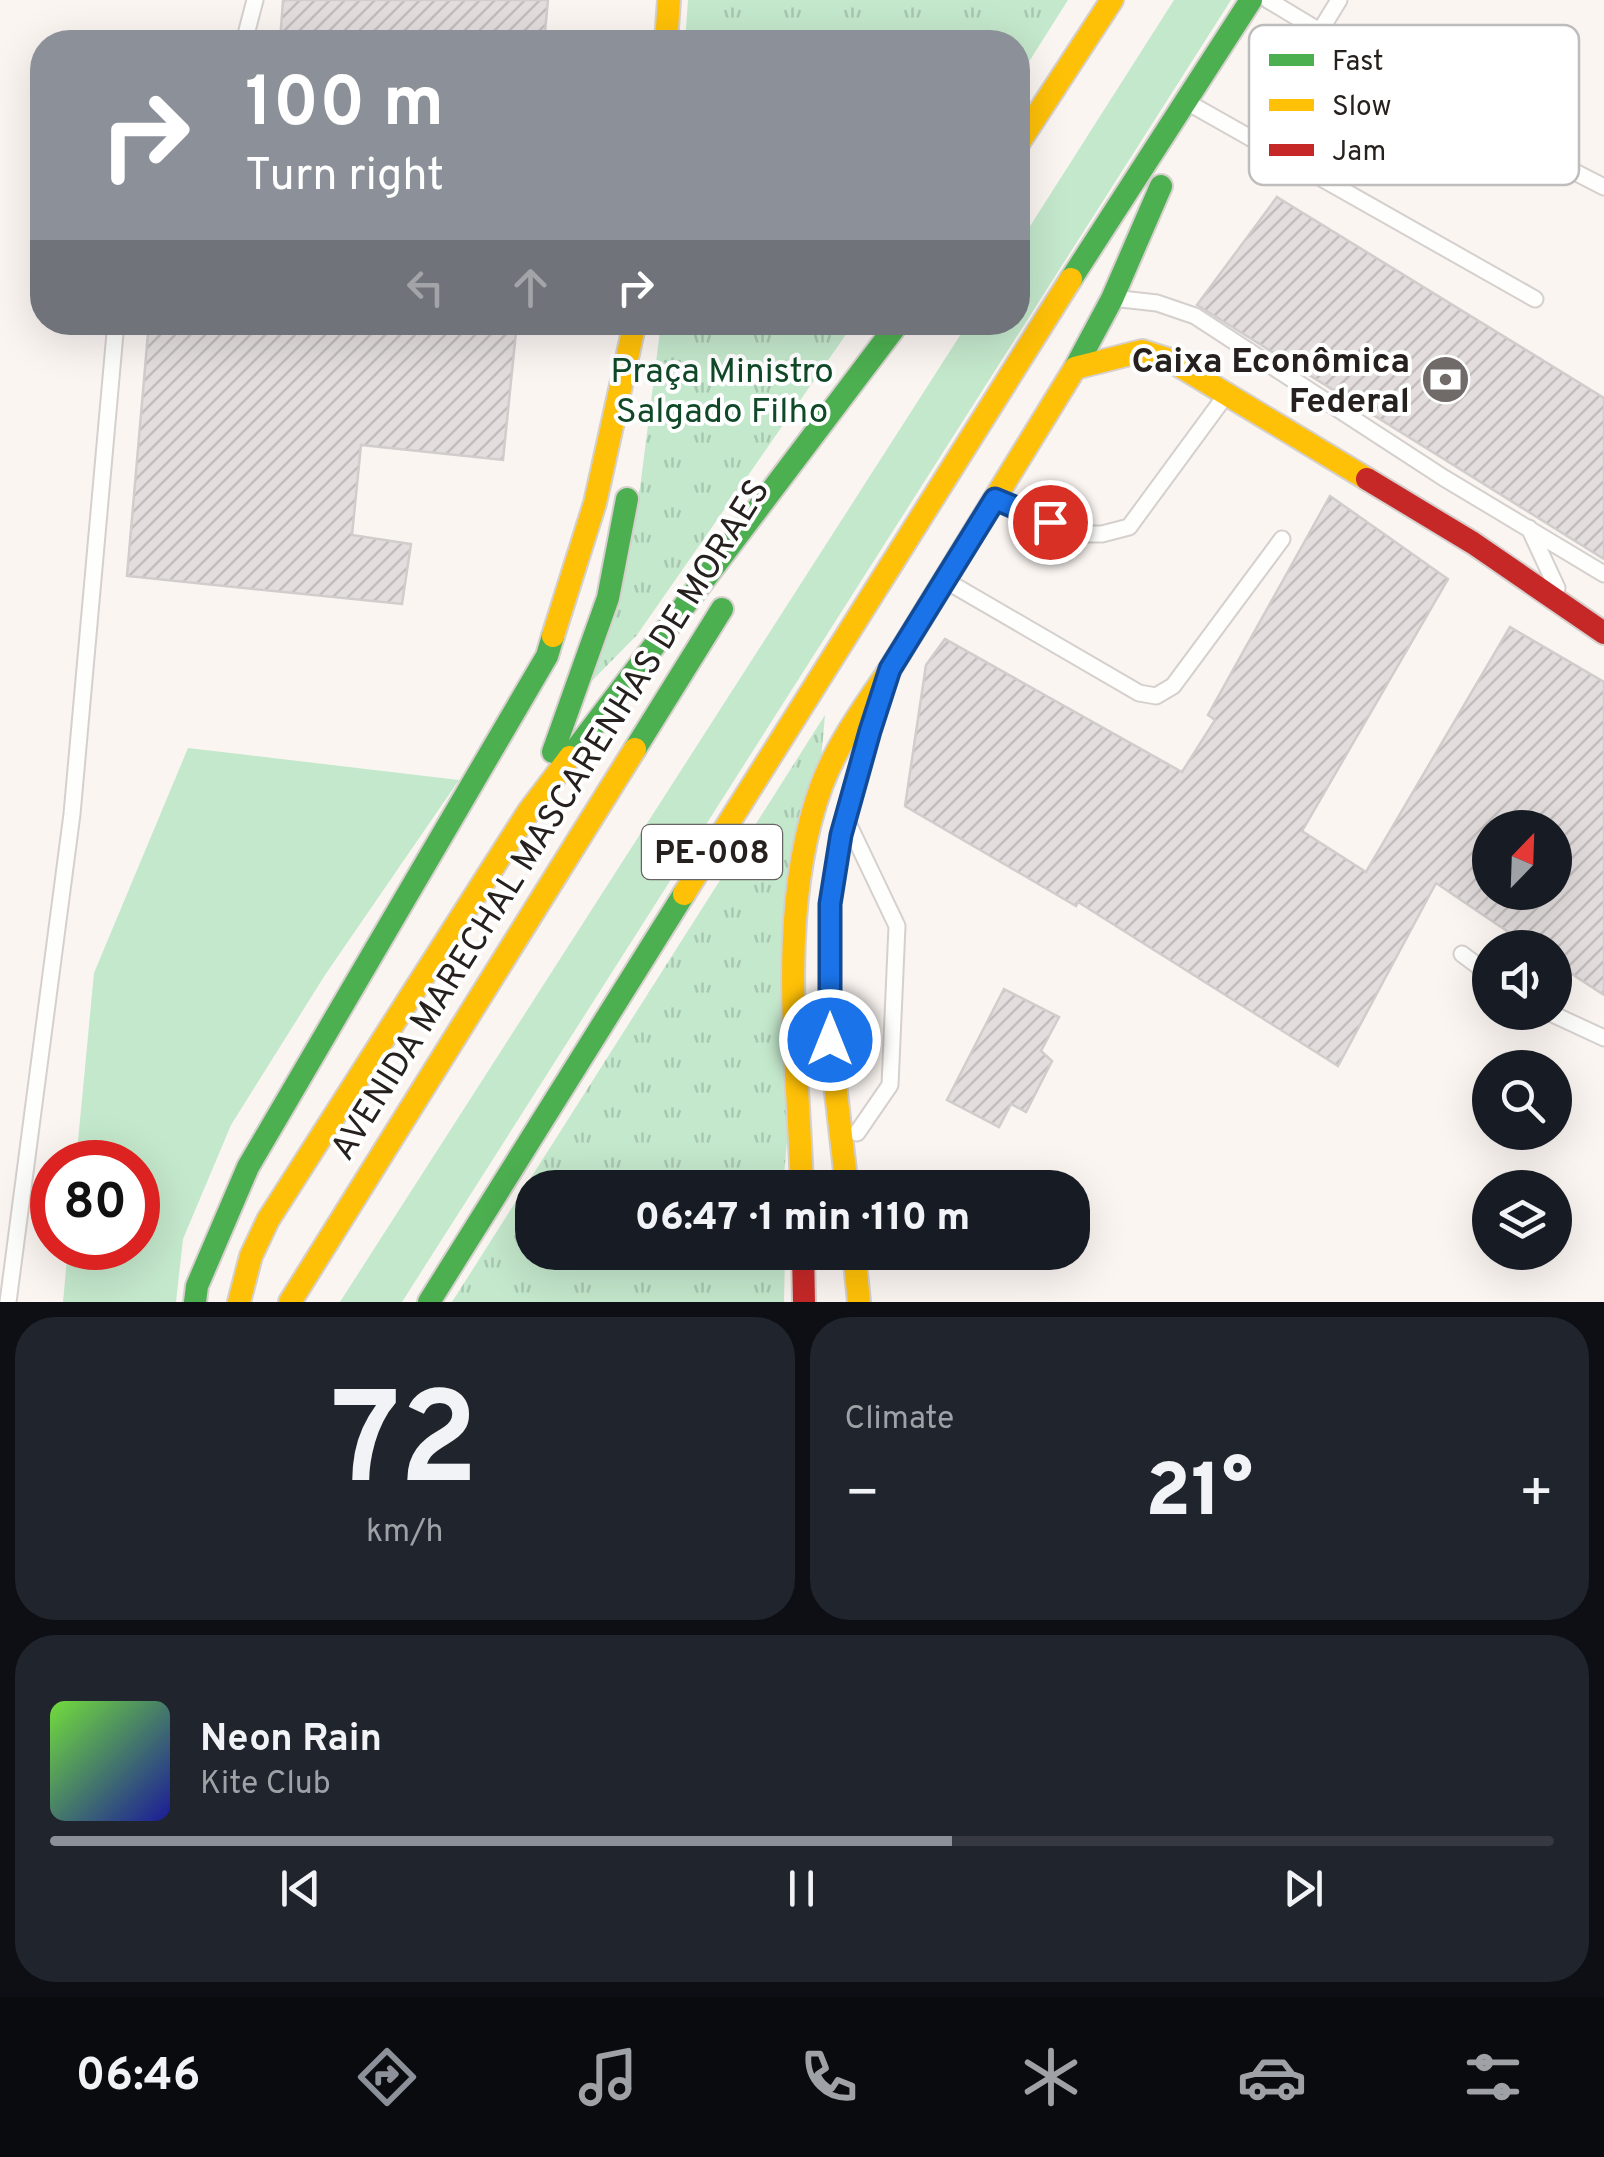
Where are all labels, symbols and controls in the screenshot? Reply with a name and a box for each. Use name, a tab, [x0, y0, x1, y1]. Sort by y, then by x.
legend	[1249, 25, 1579, 185]
text: Fast	[1332, 45, 1384, 81]
text: 100 m	[245, 62, 444, 151]
icon: right	[80, 70, 210, 200]
text: Slow	[1332, 90, 1391, 126]
text: Jam	[1332, 135, 1386, 171]
text: Turn right	[245, 149, 444, 206]
icon: left	[398, 260, 453, 315]
icon: ahead	[503, 260, 558, 315]
icon: right	[608, 260, 663, 315]
place label: Caixa Econômica Federal	[1131, 341, 1410, 425]
park label: Praça Ministro Salgado Filho	[610, 351, 834, 435]
bank icon: Caixa Econômica Federal	[1419, 354, 1471, 406]
street label: AVENIDA MARECHAL MASCARENHAS DE MORAES	[322, 472, 781, 1169]
pin	[1008, 480, 1093, 565]
icon: arrive	[1023, 495, 1078, 550]
north arrow	[1472, 810, 1572, 910]
map controls	[1472, 810, 1572, 1270]
road number: PE-008	[642, 825, 782, 879]
button: sound	[1472, 930, 1572, 1030]
position arrow	[778, 988, 882, 1092]
button: search	[1472, 1050, 1572, 1150]
speed limit sign: 80	[30, 1140, 160, 1270]
button: layers	[1472, 1170, 1572, 1270]
text: 06:47 · 1 min · 110 m	[635, 1195, 970, 1244]
text: 72	[331, 1365, 478, 1530]
text: Climate	[845, 1400, 954, 1440]
text: 21°	[1145, 1448, 1253, 1543]
text: −	[845, 1461, 880, 1531]
text: +	[1519, 1461, 1554, 1531]
text: km/h	[366, 1513, 444, 1553]
text: Neon Rain	[200, 1716, 382, 1765]
text: Kite Club	[200, 1765, 331, 1805]
icon: previous	[273, 1861, 328, 1916]
icon: pause	[774, 1861, 829, 1916]
icon: next	[1276, 1861, 1331, 1916]
icon: directions	[352, 2042, 422, 2112]
icon: music	[573, 2042, 643, 2112]
icon: phone	[794, 2042, 864, 2112]
icon: climate	[1016, 2042, 1086, 2112]
icon: car	[1237, 2042, 1307, 2112]
icon: filters	[1458, 2042, 1528, 2112]
text: 06:46	[76, 2049, 200, 2106]

